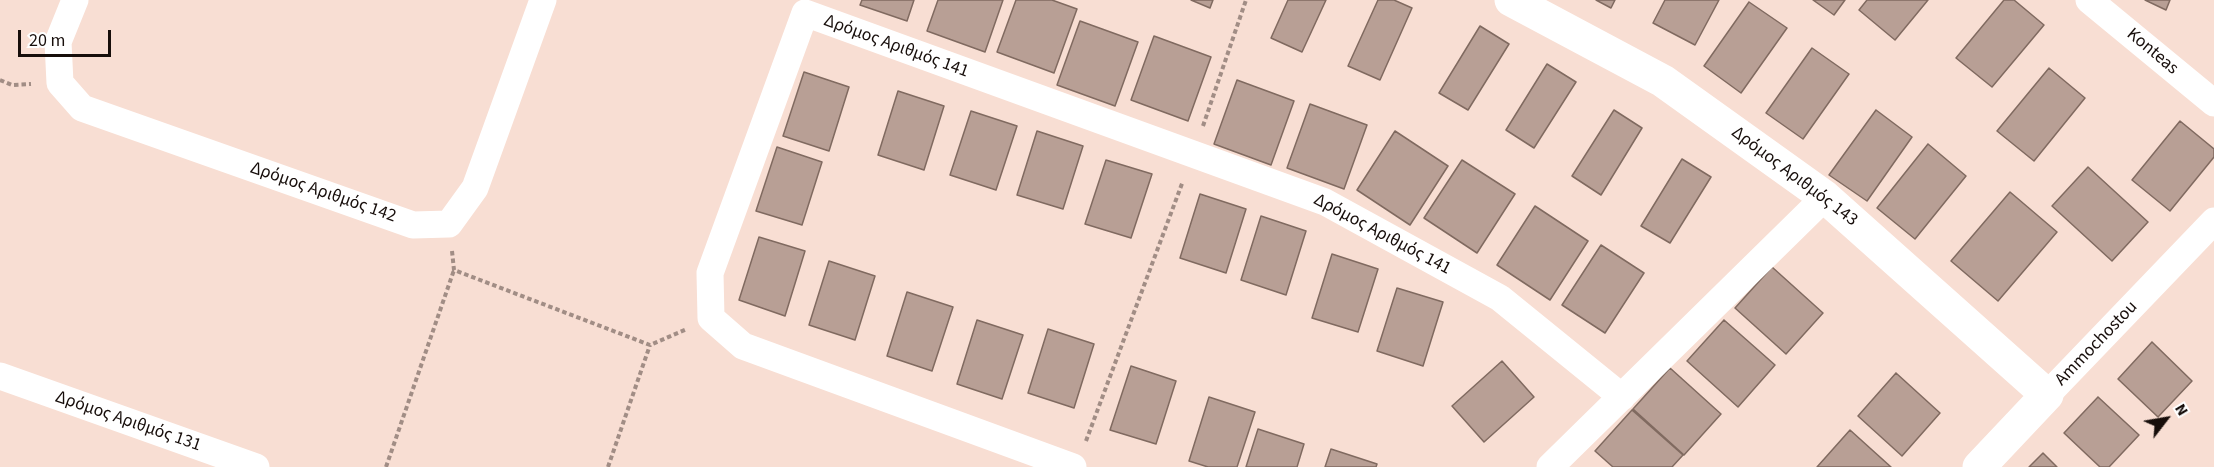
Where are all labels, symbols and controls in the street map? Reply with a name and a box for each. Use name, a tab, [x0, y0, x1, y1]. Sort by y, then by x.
street label: Δρόμος Αριθμός 141	[821, 11, 971, 83]
scale bar	[21, 18, 114, 56]
street label: Konteas	[2122, 24, 2182, 80]
text: 20 m	[29, 28, 65, 53]
street label: Δρόμος Αριθμός 143	[1727, 122, 1861, 232]
street label: Δρόμος Αριθμός 142	[247, 158, 399, 228]
street label: Δρόμος Αριθμός 141	[1310, 190, 1454, 280]
street label: Ammochostou	[2051, 297, 2143, 391]
street label: Δρόμος Αριθμός 131	[52, 387, 204, 457]
north arrow	[2136, 389, 2196, 449]
text: N	[2169, 399, 2194, 420]

